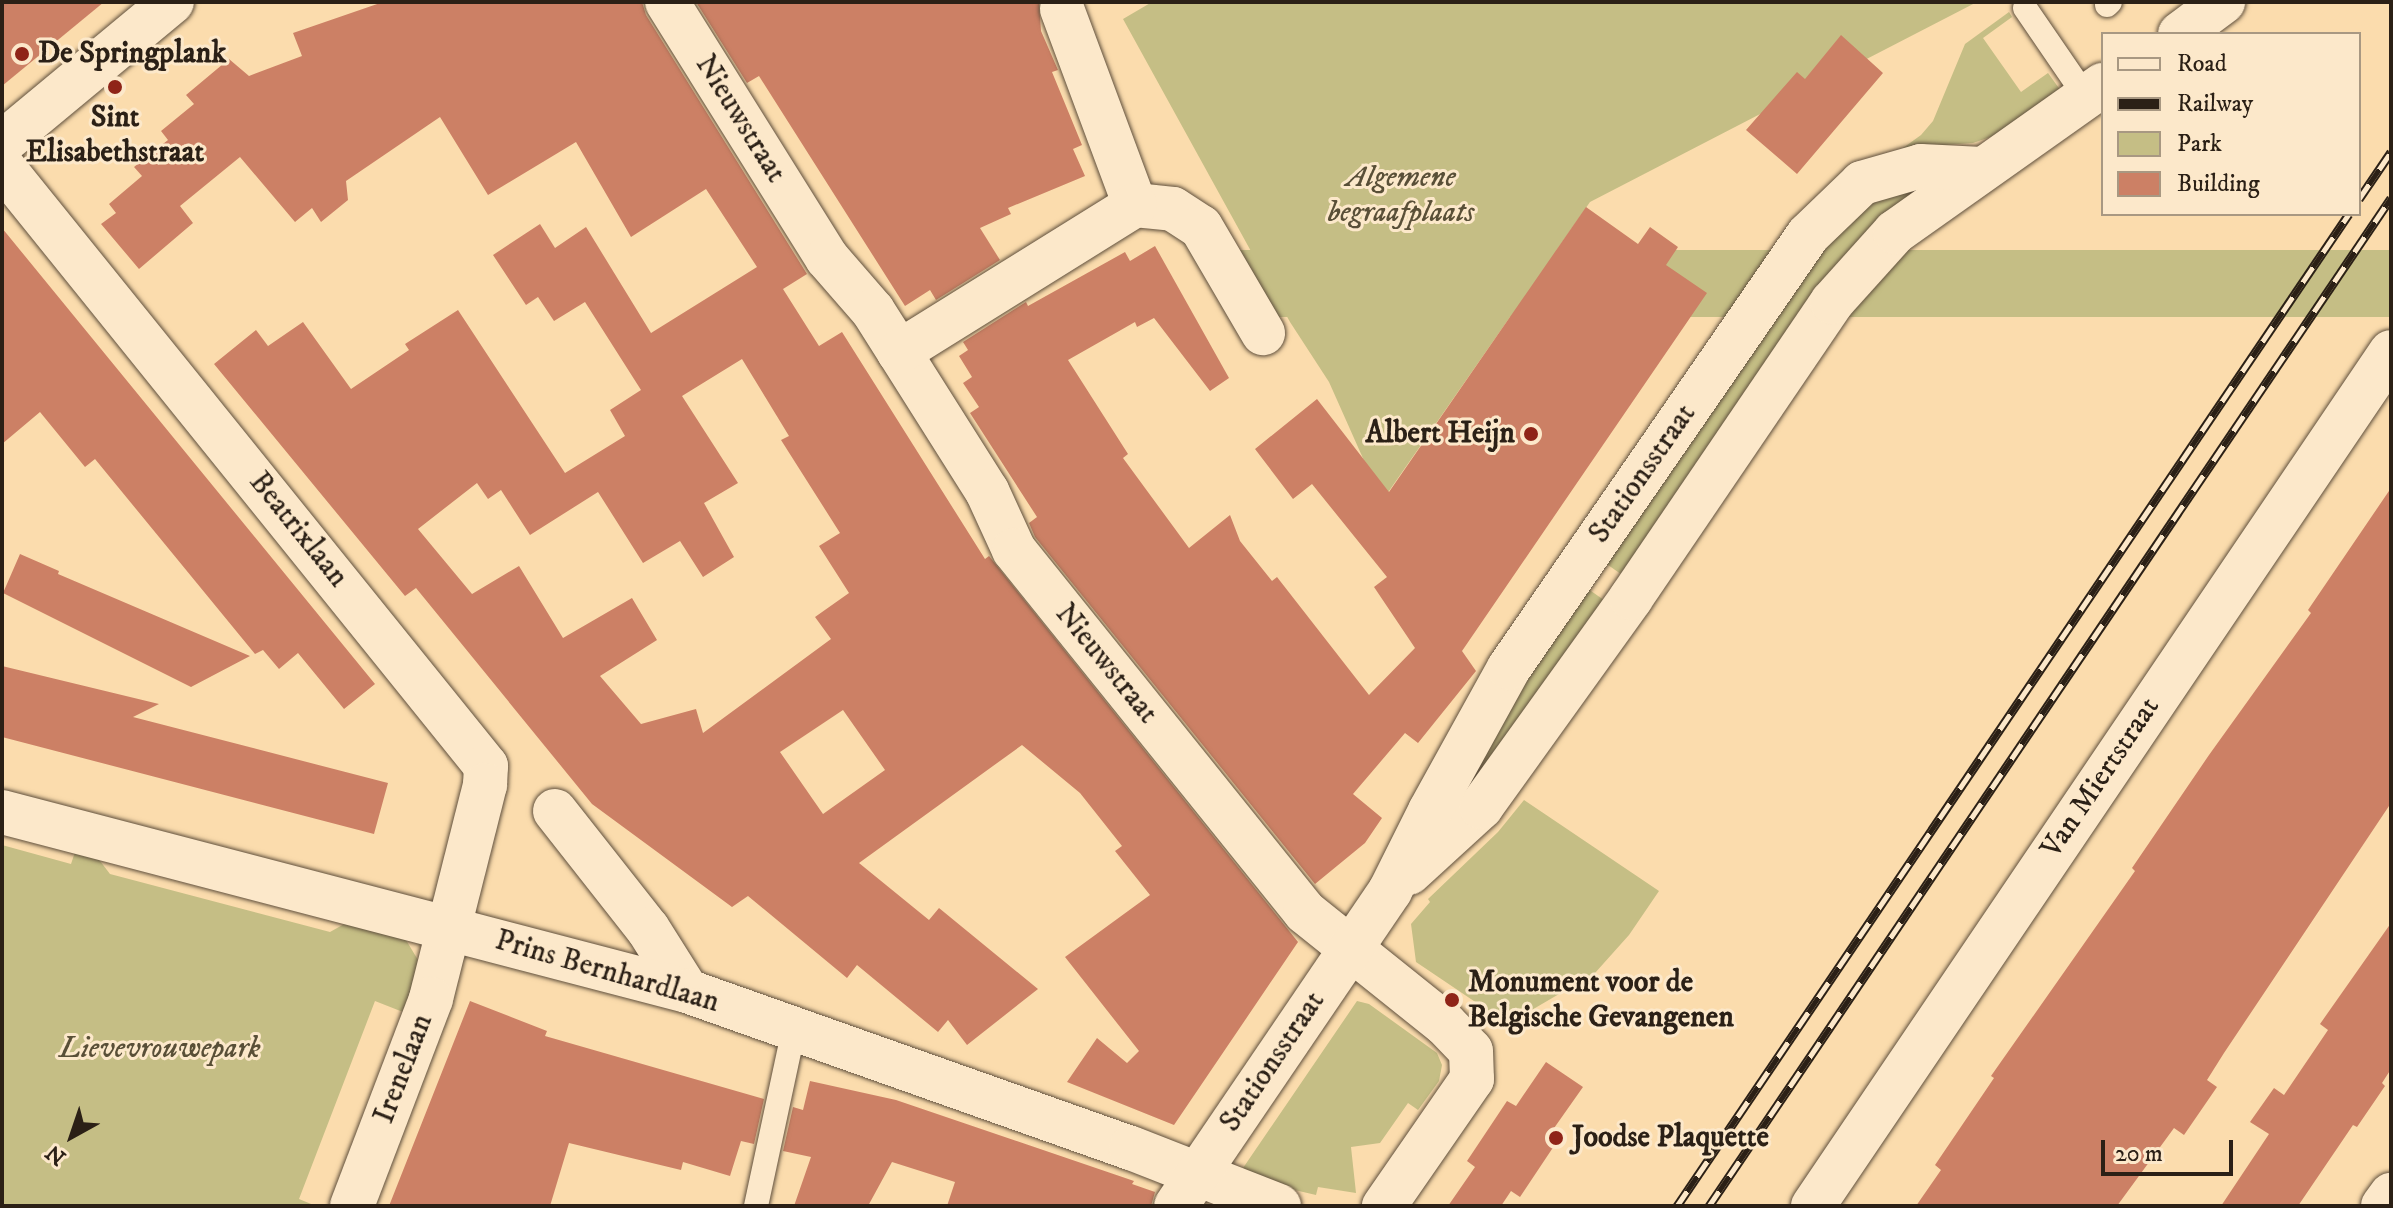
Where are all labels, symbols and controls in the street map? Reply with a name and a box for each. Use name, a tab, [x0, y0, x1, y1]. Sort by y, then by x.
legend	[2101, 32, 2361, 216]
place label: De Springplank	[38, 36, 226, 72]
marker: De Springplank	[13, 45, 31, 63]
street label: Nieuwstraat	[687, 49, 793, 189]
text: Road	[2177, 49, 2227, 79]
marker: Sint Elisabethstraat	[106, 78, 124, 96]
text: Railway	[2177, 89, 2253, 119]
place label: Sint Elisabethstraat	[26, 100, 204, 170]
text: Park	[2177, 129, 2222, 159]
park label: Algemene begraafplaats	[1328, 160, 1474, 230]
text: Building	[2177, 169, 2260, 199]
street label: Stationsstraat	[1582, 397, 1704, 551]
place label: Albert Heijn	[1365, 416, 1515, 452]
marker: Albert Heijn	[1522, 425, 1540, 443]
street label: Beatrixlaan	[241, 465, 355, 595]
street label: Nieuwstraat	[1047, 597, 1165, 731]
street label: Van Miertstraat	[2034, 691, 2168, 865]
street label: Prins Bernhardlaan	[491, 923, 723, 1021]
place label: Monument voor de Belgische Gevangenen	[1468, 965, 1734, 1036]
street label: Stationsstraat	[1213, 985, 1333, 1139]
marker: Monument voor de Belgische Gevangenen	[1443, 991, 1461, 1009]
street label: Irenelaan	[367, 1009, 441, 1129]
park label: Lievevrouwepark	[59, 1031, 261, 1067]
north arrow	[32, 1096, 112, 1176]
place label: Joodse Plaquette	[1572, 1120, 1769, 1156]
scale bar	[2105, 1124, 2237, 1174]
marker: Joodse Plaquette	[1547, 1129, 1565, 1147]
text: N	[41, 1139, 72, 1171]
text: 20 m	[2115, 1139, 2163, 1169]

